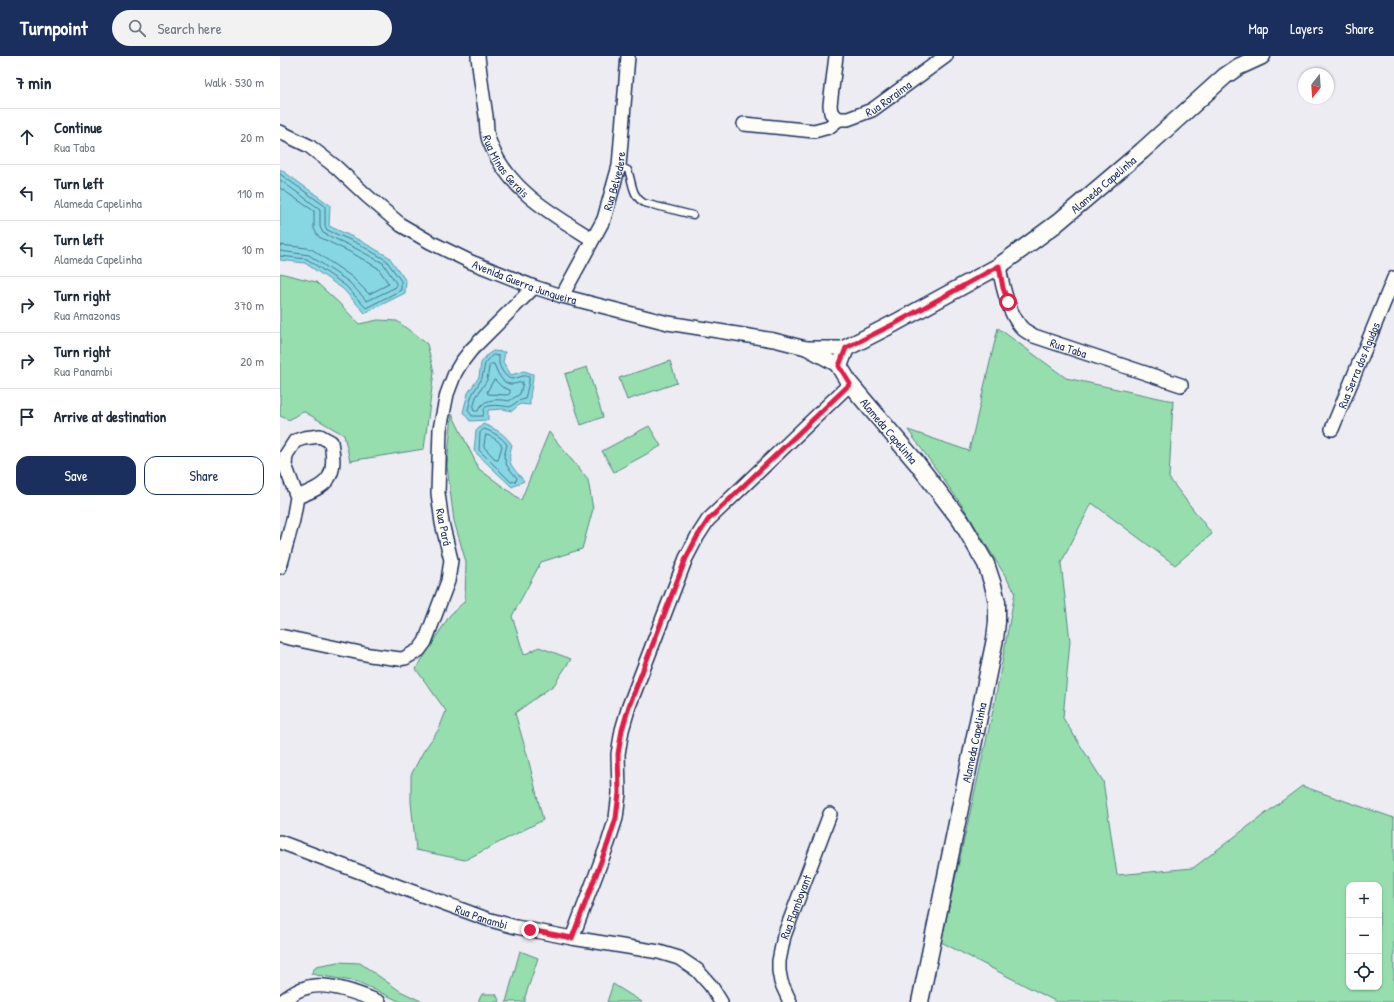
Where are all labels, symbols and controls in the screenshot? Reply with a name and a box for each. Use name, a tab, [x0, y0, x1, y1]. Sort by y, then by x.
search box	[112, 10, 392, 46]
text: Turnpoint	[20, 15, 88, 41]
icon: search	[126, 17, 148, 39]
text: Search here	[158, 18, 222, 39]
text: Map	[1248, 19, 1268, 38]
text: Layers	[1290, 19, 1323, 38]
text: Share	[1345, 19, 1374, 38]
north arrow	[1298, 68, 1334, 104]
text: 7 min	[16, 71, 51, 94]
text: Walk · 530 m	[204, 73, 264, 91]
street label: Rua Roraima	[863, 76, 915, 120]
text: Continue	[54, 117, 102, 138]
icon: ahead	[16, 126, 38, 148]
text: 20 m	[240, 128, 264, 146]
street label: Rua Minas Gerais	[479, 133, 533, 201]
text: Rua Taba	[54, 138, 95, 156]
street label: Rua Belvedere	[598, 151, 629, 213]
street label: Alameda Capelinha	[1067, 151, 1140, 217]
text: Turn left	[54, 173, 104, 194]
icon: left	[16, 182, 38, 204]
text: 110 m	[237, 184, 264, 202]
text: Alameda Capelinha	[54, 194, 142, 212]
text: Turn left	[54, 229, 104, 250]
icon: left	[16, 238, 38, 260]
text: 10 m	[242, 240, 264, 258]
text: Alameda Capelinha	[54, 250, 142, 268]
street label: Avenida Guerra Junqueira	[470, 255, 579, 308]
text: Turn right	[54, 285, 110, 306]
route start	[999, 293, 1017, 311]
icon: right	[16, 294, 38, 316]
text: 370 m	[234, 296, 264, 314]
text: Rua Amazonas	[54, 306, 120, 324]
street label: Rua Serra dos Agudos	[1333, 319, 1384, 411]
street label: Rua Taba	[1048, 334, 1090, 362]
text: Turn right	[54, 341, 110, 362]
icon: right	[16, 350, 38, 372]
text: 20 m	[240, 352, 264, 370]
text: Rua Panambi	[54, 362, 113, 380]
street label: Alameda Capelinha	[856, 394, 922, 468]
icon: arrive	[16, 406, 38, 428]
text: Arrive at destination	[54, 406, 166, 427]
button: Save	[16, 456, 136, 495]
button: Share	[144, 456, 264, 495]
street label: Rua Pará	[432, 507, 456, 547]
street label: Alameda Capelinha	[957, 701, 990, 784]
street label: Rua Flamboyant	[775, 871, 815, 941]
map controls	[1346, 882, 1382, 990]
button: +	[1346, 882, 1382, 918]
street label: Rua Panambi	[453, 900, 510, 933]
button: −	[1346, 918, 1382, 954]
route end	[521, 921, 539, 939]
button: locate	[1346, 954, 1382, 990]

